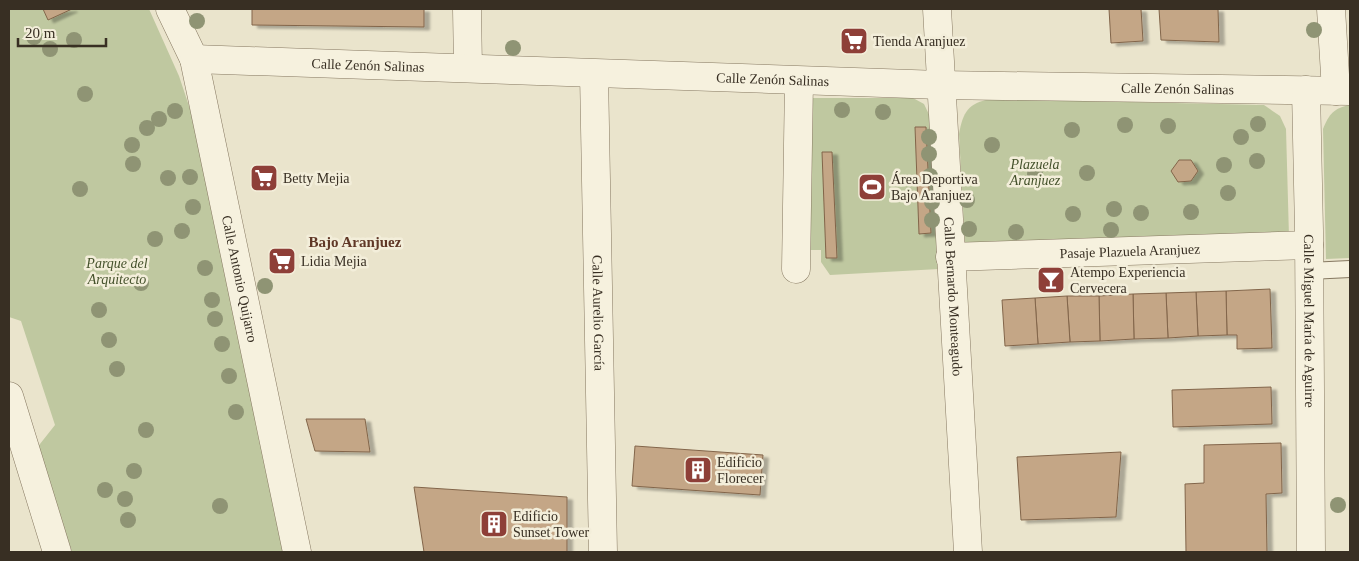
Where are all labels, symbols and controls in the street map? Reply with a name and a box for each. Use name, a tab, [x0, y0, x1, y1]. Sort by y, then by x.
scale bar	[18, 15, 105, 47]
text: 20 m	[25, 25, 56, 41]
supermarket icon: Tienda Aranjuez	[839, 26, 869, 56]
place label: Tienda Aranjuez	[873, 34, 965, 49]
street label: Calle Zenón Salinas	[311, 56, 425, 75]
street label: Calle Zenón Salinas	[716, 70, 829, 89]
street label: Calle Zenón Salinas	[1121, 81, 1234, 97]
park label: Plazuela Aranjuez	[1009, 157, 1061, 188]
supermarket icon: Betty Mejia	[249, 163, 279, 193]
place label: Betty Mejia	[283, 171, 350, 186]
place label: Área Deportiva Bajo Aranjuez	[891, 171, 978, 203]
sports icon: Área Deportiva Bajo Aranjuez	[857, 172, 887, 202]
street label: Calle Antonio Quijarro	[219, 214, 260, 344]
street label: Calle Bernardo Monteagudo	[941, 217, 965, 377]
district label: Bajo Aranjuez	[309, 234, 402, 250]
street label: Calle Miguel María de Aguirre	[1301, 234, 1317, 408]
street label: Pasaje Plazuela Aranjuez	[1059, 242, 1201, 261]
supermarket icon: Lidia Mejia	[267, 246, 297, 276]
place label: Lidia Mejia	[301, 254, 367, 269]
street label: Calle Aurelio García	[589, 255, 607, 372]
park label: Parque del Arquitecto	[85, 256, 148, 287]
bar icon: Atempo Experiencia Cervecera	[1036, 265, 1066, 295]
place label: Atempo Experiencia Cervecera	[1070, 265, 1186, 296]
building icon: Edificio Florecer	[683, 455, 713, 485]
place label: Edificio Florecer	[717, 455, 764, 486]
building icon: Edificio Sunset Tower	[479, 509, 509, 539]
place label: Edificio Sunset Tower	[513, 509, 589, 540]

